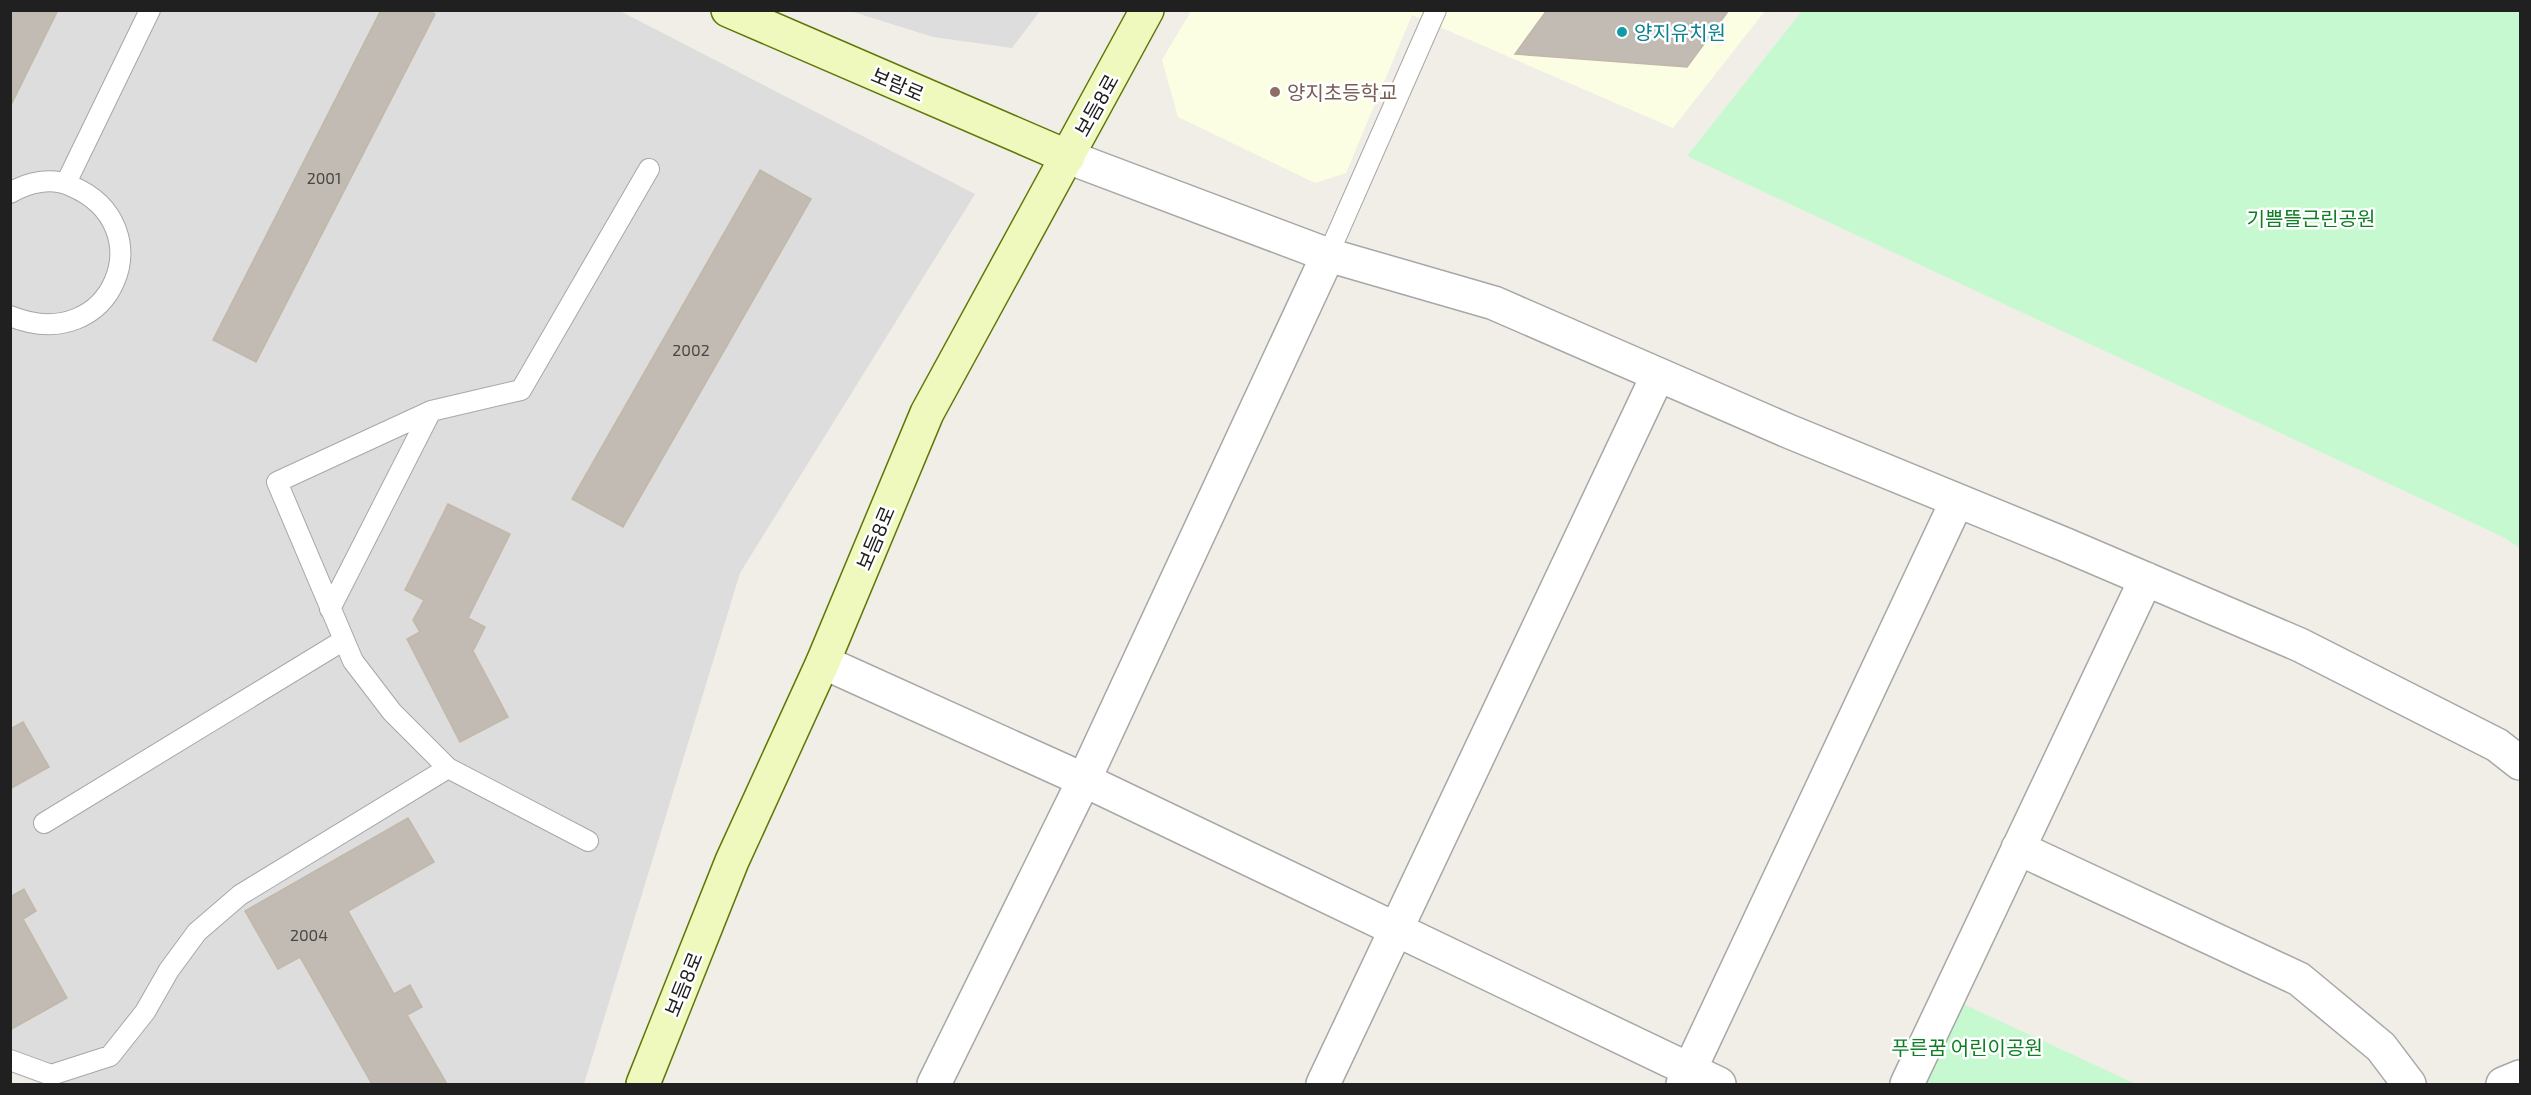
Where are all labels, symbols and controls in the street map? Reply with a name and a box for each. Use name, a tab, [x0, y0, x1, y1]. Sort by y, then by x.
place label: 양지유치원	[1634, 20, 1726, 44]
marker: 양지유치원	[1615, 25, 1629, 39]
street label: 보람로	[868, 62, 928, 106]
street label: 보듬8로	[1069, 70, 1123, 140]
place label: 양지초등학교	[1287, 80, 1397, 104]
marker: 양지초등학교	[1268, 85, 1282, 99]
house number: 2001	[307, 168, 341, 187]
park label: 기쁨뜰근린공원	[2247, 206, 2375, 230]
house number: 2002	[672, 340, 710, 359]
street label: 보듬8로	[851, 502, 899, 574]
house number: 2004	[290, 925, 328, 944]
street label: 보듬8로	[659, 948, 707, 1020]
park label: 푸른꿈 어린이공원	[1891, 1035, 2043, 1059]

